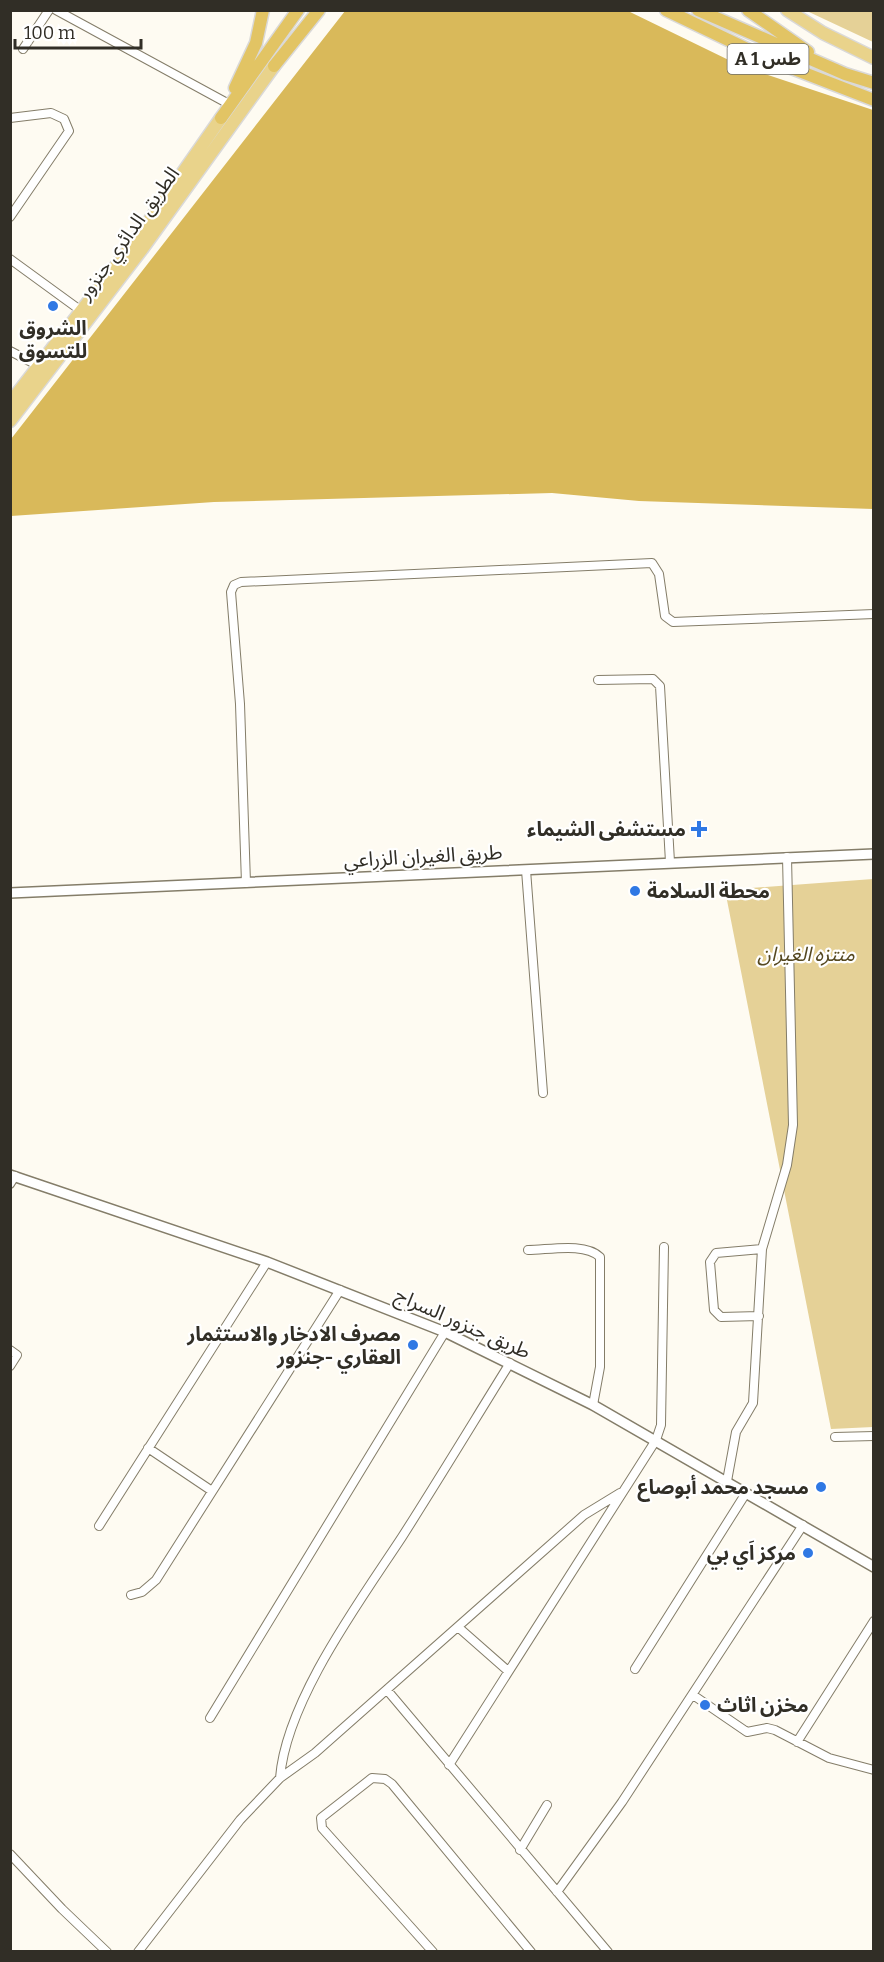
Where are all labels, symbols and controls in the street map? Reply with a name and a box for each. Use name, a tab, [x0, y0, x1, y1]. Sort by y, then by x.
scale bar	[15, 12, 141, 50]
text: 100 m	[24, 22, 75, 44]
road number: A 1 طس	[728, 44, 808, 74]
street label: الطريق الدائري جنزور	[71, 162, 187, 307]
marker: الشروق للتسوق	[46, 299, 60, 313]
place label: الشروق للتسوق	[19, 316, 87, 363]
place label: مستشفى الشيماء	[527, 817, 686, 841]
marker: مستشفى الشيماء	[690, 820, 708, 838]
street label: طريق الغيران الزراعي	[343, 840, 503, 876]
place label: محطة السلامة	[647, 879, 770, 903]
marker: محطة السلامة	[628, 884, 642, 898]
park label: منتزه الغيران	[757, 942, 855, 966]
street label: طريق جنزور السراج	[390, 1282, 534, 1366]
place label: مصرف الادخار والاستثمار العقاري -جنزور	[186, 1322, 401, 1374]
marker: مصرف الادخار والاستثمار العقاري -جنزور	[406, 1338, 420, 1352]
place label: مسجد محمد أبوصاع	[637, 1474, 809, 1502]
marker: مسجد محمد أبوصاع	[814, 1480, 828, 1494]
place label: مركز اَي بي	[707, 1540, 796, 1570]
marker: مركز اَي بي	[801, 1546, 815, 1560]
place label: مخزن اثاث	[717, 1693, 809, 1717]
marker: مخزن اثاث	[698, 1698, 712, 1712]

